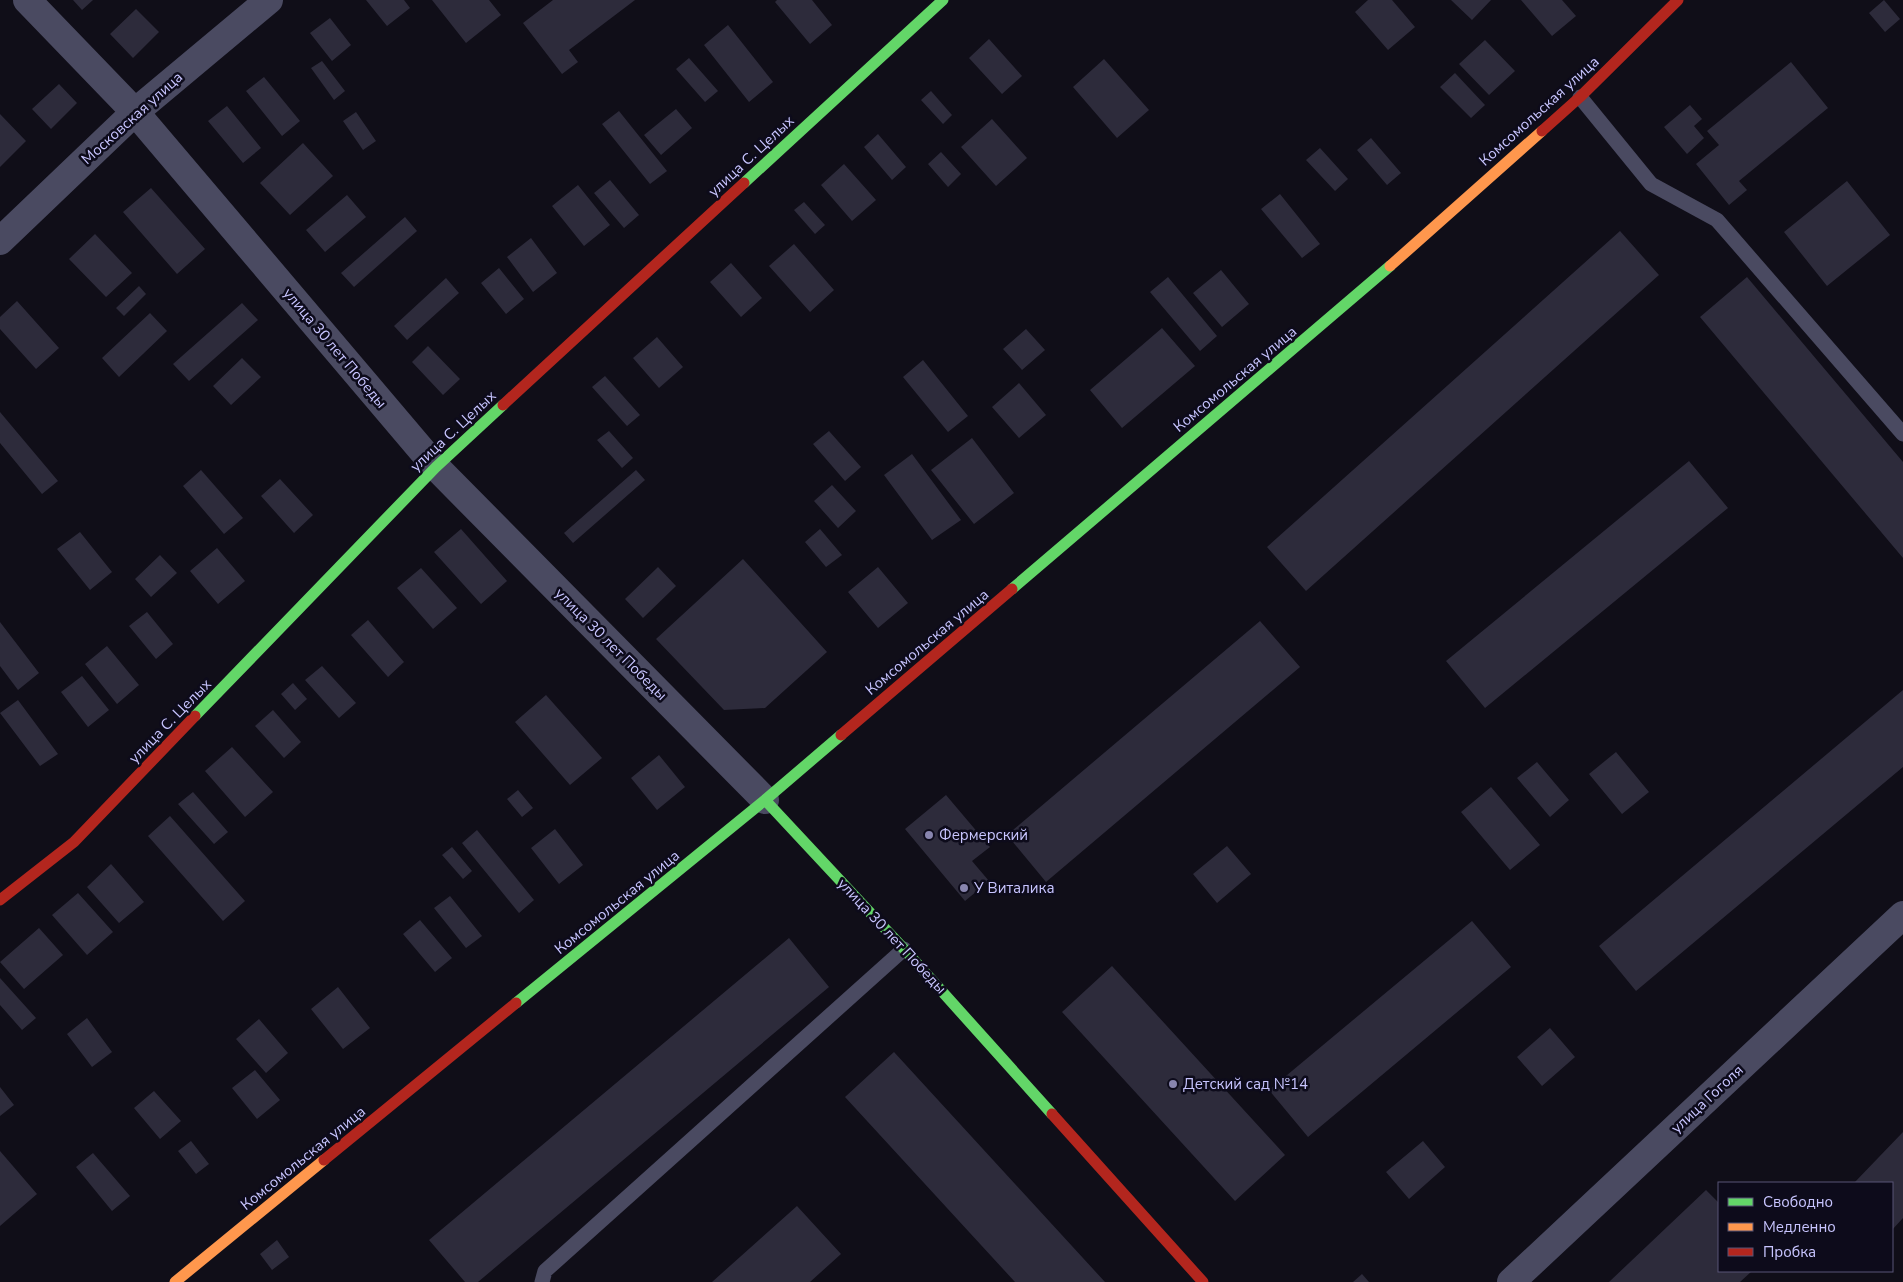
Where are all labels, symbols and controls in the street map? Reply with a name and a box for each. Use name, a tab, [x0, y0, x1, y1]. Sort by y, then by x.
street label: Комсомольская улица	[1475, 52, 1603, 170]
street label: Московская улица	[77, 67, 187, 169]
street label: улица С. Целых	[704, 111, 798, 201]
street label: улица 30 лет Победы	[279, 284, 391, 412]
street label: Комсомольская улица	[1169, 321, 1301, 437]
street label: улица С. Целых	[406, 386, 500, 476]
street label: улица 30 лет Победы	[551, 584, 671, 704]
street label: Комсомольская улица	[861, 584, 993, 700]
street label: улица С. Целых	[124, 674, 216, 768]
place label: Фермерский	[939, 825, 1028, 845]
marker: Фермерский	[923, 829, 935, 841]
street label: Комсомольская улица	[550, 845, 684, 959]
street label: улица 30 лет Победы	[833, 874, 951, 998]
place label: У Виталика	[973, 878, 1055, 898]
marker: У Виталика	[958, 882, 970, 894]
street label: улица Гоголя	[1667, 1060, 1747, 1138]
place label: Детский сад №14	[1183, 1074, 1308, 1094]
marker: Детский сад №14	[1167, 1078, 1179, 1090]
street label: Комсомольская улица	[236, 1101, 370, 1215]
legend	[1718, 1182, 1893, 1272]
text: Свободно	[1763, 1192, 1833, 1212]
text: Медленно	[1763, 1217, 1836, 1237]
text: Пробка	[1763, 1242, 1816, 1262]

